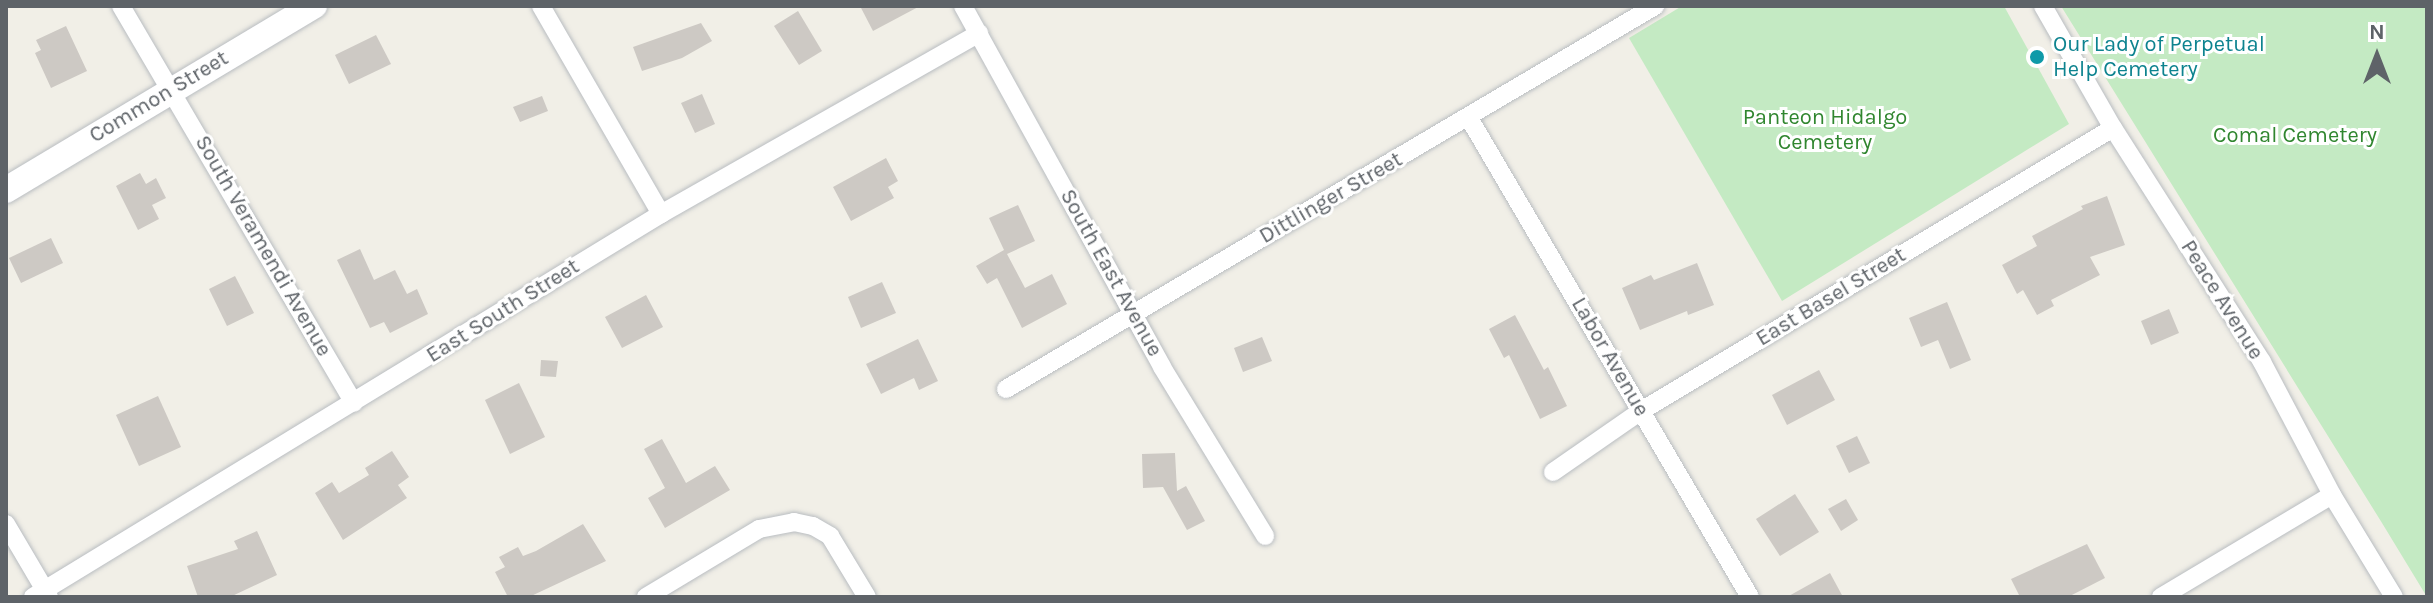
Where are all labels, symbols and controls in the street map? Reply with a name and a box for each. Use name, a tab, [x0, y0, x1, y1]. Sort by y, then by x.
north arrow	[2337, 16, 2417, 96]
text: N	[2369, 19, 2385, 45]
place label: Our Lady of Perpetual Help Cemetery	[2053, 31, 2265, 82]
street label: Common Street	[85, 45, 233, 149]
marker: Our Lady of Perpetual Help Cemetery	[2028, 48, 2046, 66]
park label: Panteon Hidalgo Cemetery	[1743, 104, 1907, 156]
park label: Comal Cemetery	[2213, 123, 2377, 149]
street label: South Veramendi Avenue	[189, 131, 337, 361]
street label: Dittlinger Street	[1255, 146, 1407, 250]
street label: South East Avenue	[1054, 185, 1168, 361]
street label: Peace Avenue	[2175, 235, 2269, 365]
street label: East Basel Street	[1751, 242, 1911, 352]
street label: East South Street	[422, 253, 584, 369]
street label: Labor Avenue	[1565, 293, 1655, 421]

